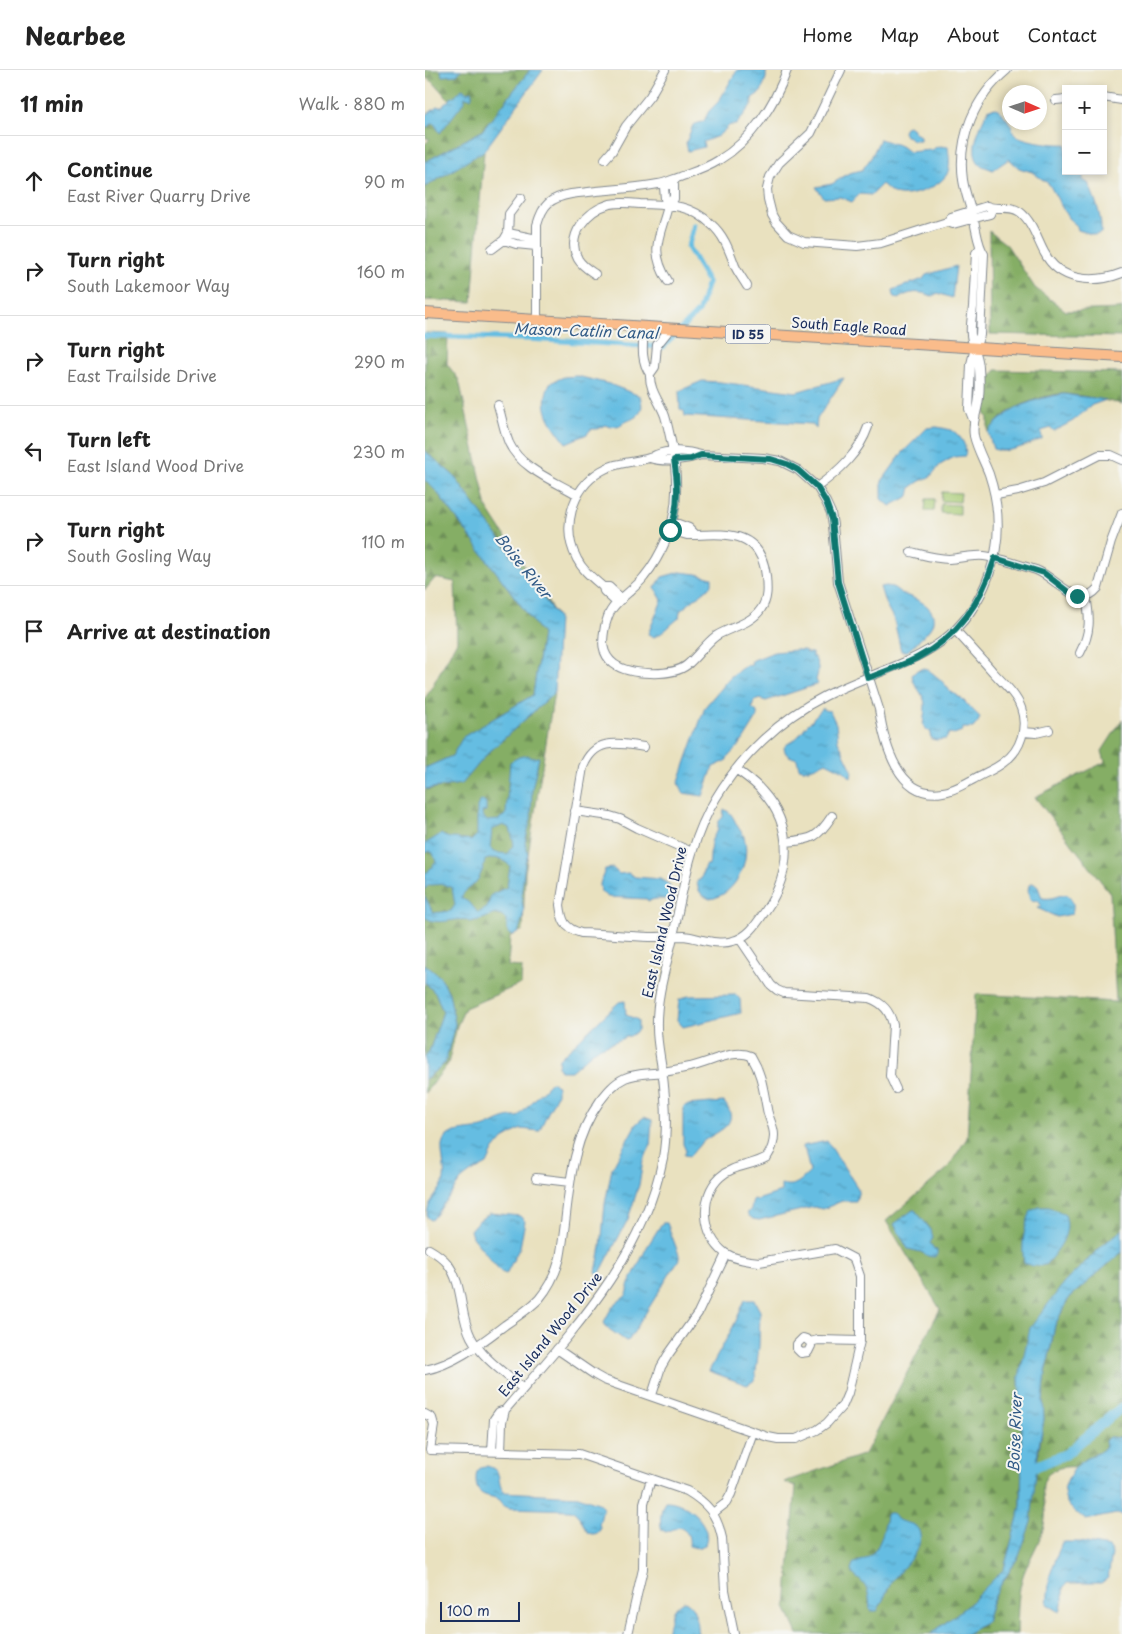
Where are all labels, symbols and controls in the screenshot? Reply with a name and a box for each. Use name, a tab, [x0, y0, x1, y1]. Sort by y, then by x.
text: Nearbee	[25, 17, 126, 53]
text: Home	[802, 21, 852, 48]
text: Map	[880, 21, 919, 48]
text: About	[947, 21, 999, 48]
text: Contact	[1027, 21, 1097, 48]
north arrow	[1002, 85, 1047, 130]
map controls	[1062, 85, 1107, 175]
button: +	[1062, 85, 1107, 130]
text: 11 min	[20, 87, 84, 119]
text: Walk · 880 m	[299, 91, 405, 115]
button: −	[1062, 130, 1107, 175]
text: Continue	[67, 155, 153, 183]
icon: ahead	[20, 167, 48, 195]
text: 90 m	[364, 169, 405, 193]
text: East River Quarry Drive	[67, 183, 251, 207]
text: Turn right	[67, 245, 165, 273]
icon: right	[20, 257, 48, 285]
text: 160 m	[357, 259, 405, 283]
text: South Lakemoor Way	[67, 273, 230, 297]
street label: South Eagle Road	[791, 312, 907, 340]
water label: Mason-Catlin Canal	[513, 316, 661, 344]
road number: ID 55	[725, 324, 771, 344]
text: Turn right	[67, 335, 165, 363]
icon: right	[20, 347, 48, 375]
text: 290 m	[354, 349, 405, 373]
text: East Trailside Drive	[67, 363, 217, 387]
text: Turn left	[67, 425, 151, 453]
icon: left	[20, 437, 48, 465]
text: 230 m	[353, 439, 405, 463]
text: East Island Wood Drive	[67, 453, 244, 477]
text: Turn right	[67, 515, 165, 543]
route start	[659, 519, 682, 542]
icon: right	[20, 527, 48, 555]
water label: Boise River	[490, 527, 559, 605]
text: 110 m	[362, 529, 405, 553]
text: South Gosling Way	[67, 543, 211, 567]
route end	[1066, 585, 1089, 608]
icon: arrive	[20, 617, 48, 645]
text: Arrive at destination	[67, 617, 271, 645]
street label: East Island Wood Drive	[636, 844, 692, 1000]
street label: East Island Wood Drive	[493, 1267, 607, 1401]
water label: Boise River	[1001, 1391, 1027, 1473]
scale bar	[440, 1599, 520, 1622]
text: 100 m	[447, 1600, 490, 1621]

